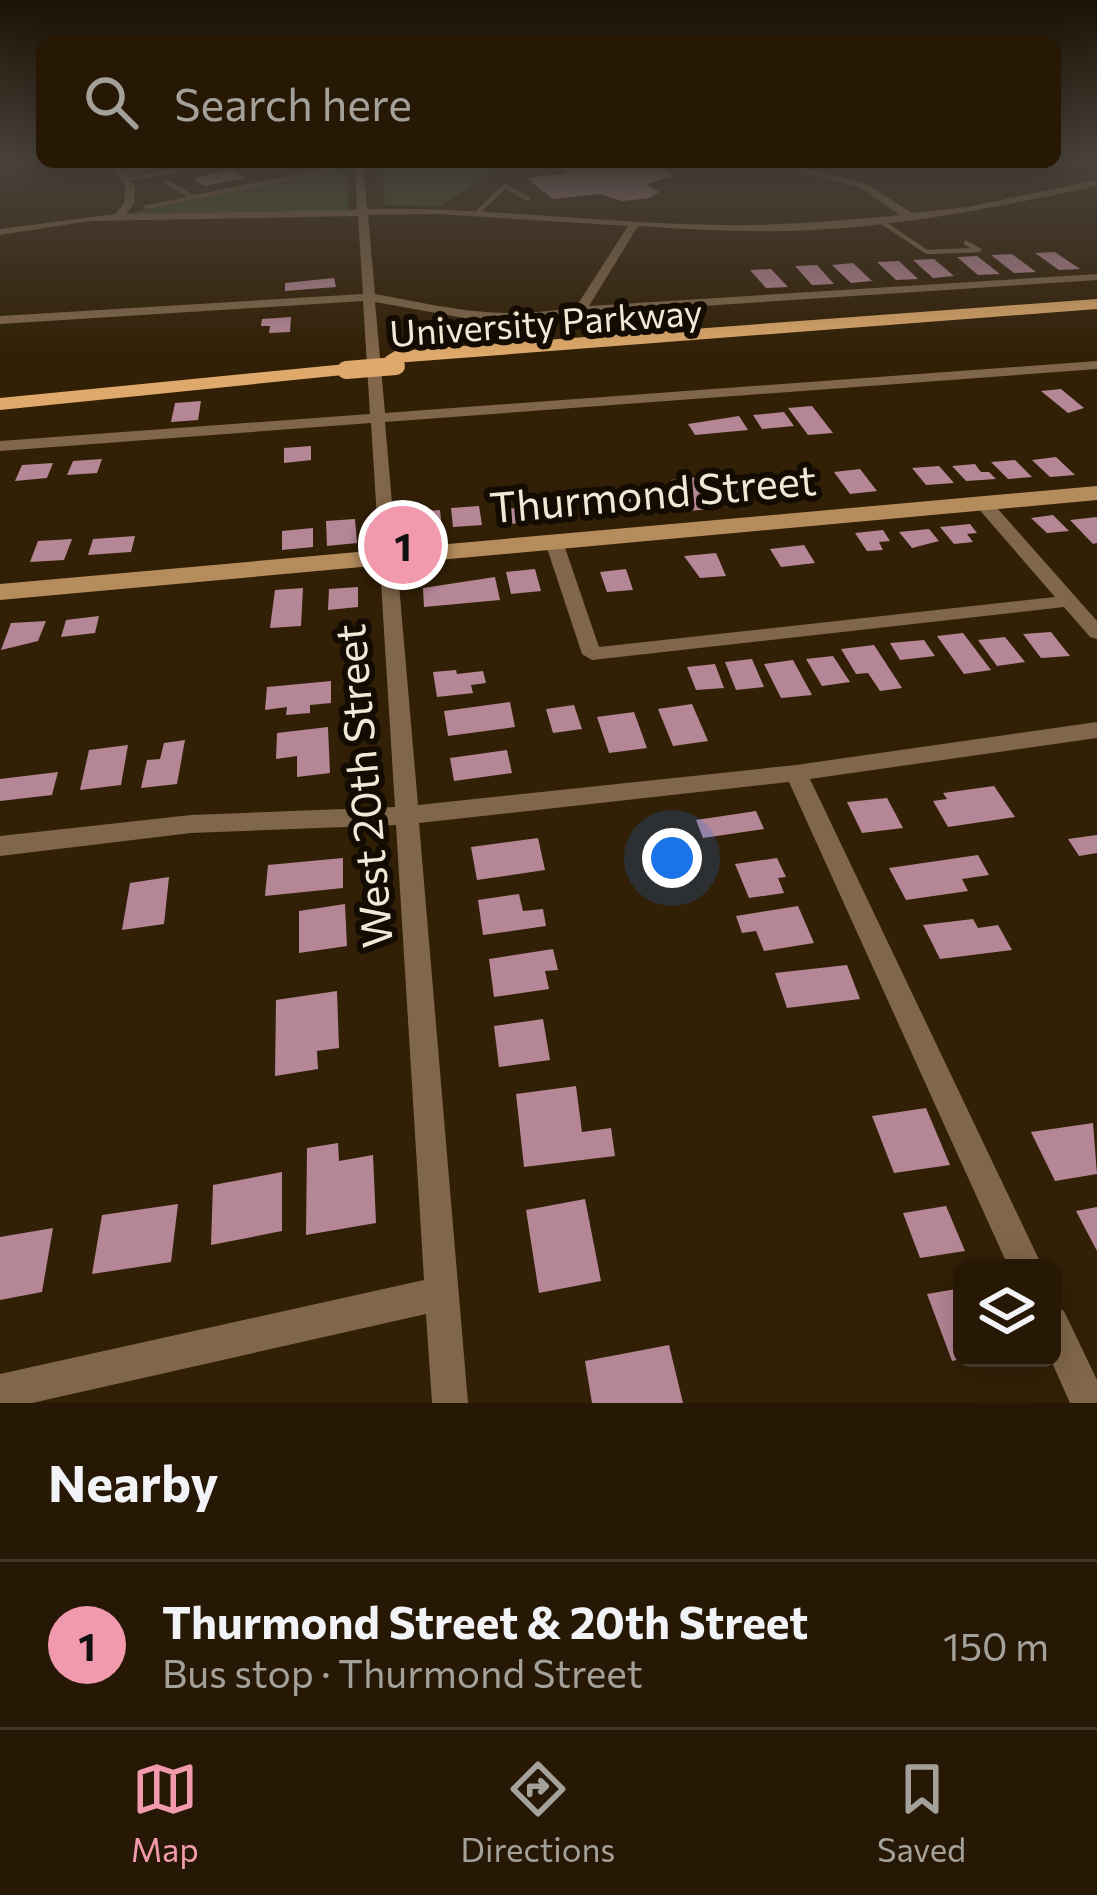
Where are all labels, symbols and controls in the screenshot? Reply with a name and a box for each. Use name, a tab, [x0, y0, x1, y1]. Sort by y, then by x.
search box	[36, 36, 1061, 168]
icon: search	[78, 69, 144, 135]
text: Search here	[174, 75, 412, 130]
street label: University Parkway	[388, 288, 704, 354]
street label: Thurmond Street	[487, 452, 818, 532]
pin: 1	[364, 500, 442, 590]
street label: West 20th Street	[322, 622, 402, 950]
your location	[642, 828, 702, 888]
map controls	[953, 1259, 1061, 1367]
button: layers	[953, 1259, 1061, 1367]
text: Nearby	[48, 1450, 218, 1513]
text: Thurmond Street & 20th Street	[162, 1593, 808, 1648]
text: 1	[78, 1621, 96, 1669]
text: 150 m	[943, 1621, 1049, 1669]
text: Bus stop · Thurmond Street	[162, 1648, 643, 1696]
tab: Map	[131, 1756, 199, 1869]
tab: Directions	[461, 1756, 615, 1869]
tab: Saved	[877, 1756, 966, 1869]

